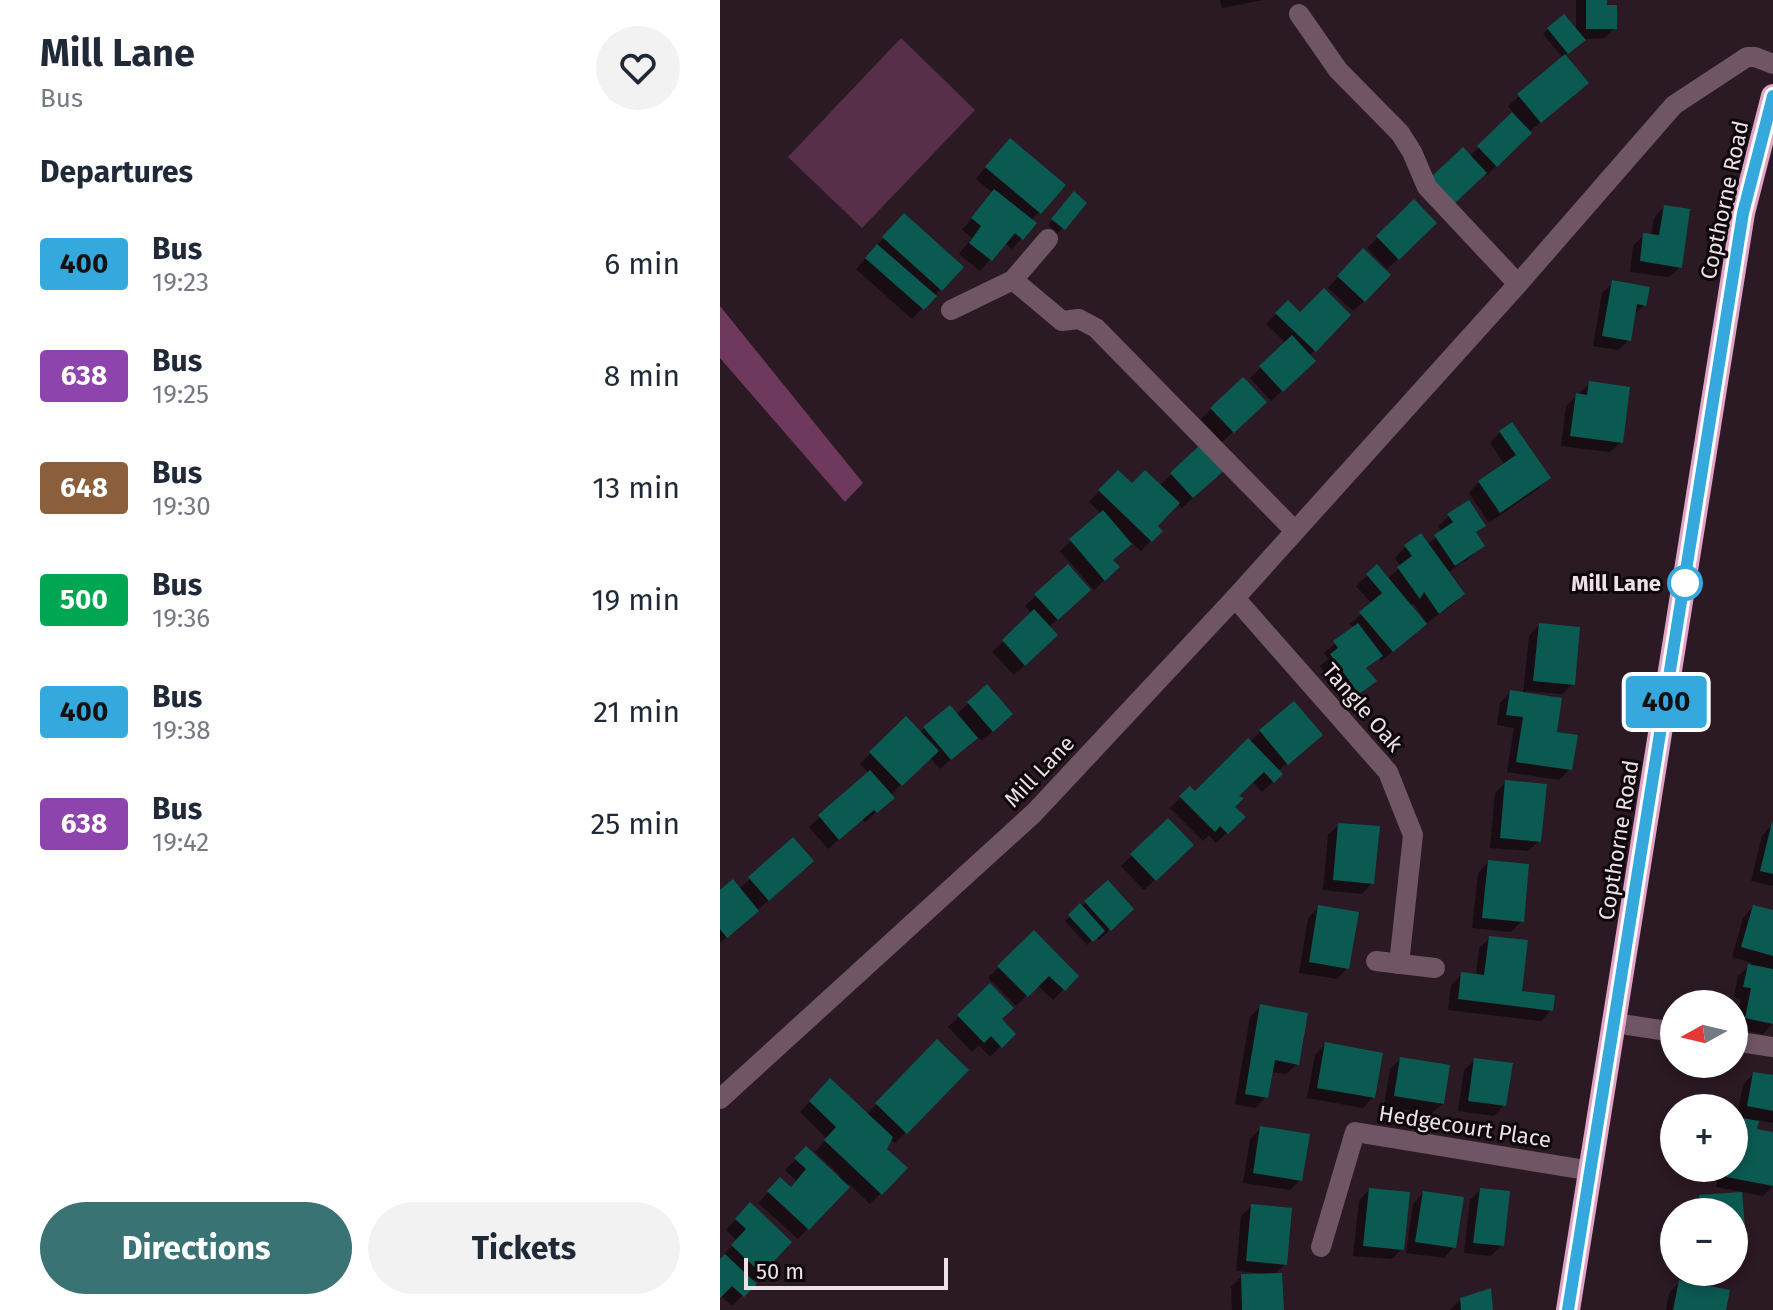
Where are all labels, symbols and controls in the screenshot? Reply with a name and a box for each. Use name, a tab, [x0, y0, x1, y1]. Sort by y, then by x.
button: heart	[596, 26, 680, 110]
text: Mill Lane	[40, 30, 195, 76]
text: Bus	[40, 83, 83, 114]
street label: Copthorne Road	[1695, 118, 1754, 282]
text: Departures	[40, 154, 193, 190]
text: Bus	[152, 231, 202, 267]
text: 6 min	[604, 246, 680, 282]
text: 400	[60, 247, 108, 280]
text: 19:23	[152, 267, 209, 298]
text: Bus	[152, 343, 202, 379]
text: 8 min	[604, 358, 680, 394]
text: 638	[61, 359, 107, 392]
text: 19:25	[152, 379, 209, 410]
text: Bus	[152, 455, 202, 491]
text: 13 min	[592, 470, 680, 506]
text: 648	[60, 471, 108, 504]
text: 19:30	[152, 491, 211, 522]
marker: Mill Lane	[1668, 566, 1702, 600]
text: Bus	[152, 567, 202, 603]
place label: Mill Lane	[1571, 570, 1661, 597]
text: 19 min	[592, 582, 680, 618]
text: 500	[60, 583, 108, 616]
text: 19:36	[152, 603, 210, 634]
street label: Tangle Oak	[1317, 657, 1409, 758]
line badge: 400	[1620, 676, 1712, 728]
text: Bus	[152, 679, 202, 715]
text: 400	[1642, 685, 1690, 718]
text: 21 min	[593, 694, 680, 730]
text: 400	[60, 695, 108, 728]
text: 19:38	[152, 715, 211, 746]
street label: Mill Lane	[999, 730, 1080, 813]
street label: Copthorne Road	[1593, 758, 1644, 922]
text: Bus	[152, 791, 202, 827]
text: 25 min	[590, 806, 680, 842]
text: 638	[61, 807, 107, 840]
text: 19:42	[152, 827, 209, 858]
north arrow	[1660, 990, 1748, 1078]
map controls	[1660, 990, 1748, 1286]
button: +	[1660, 1094, 1748, 1182]
street label: Hedgecourt Place	[1377, 1100, 1553, 1153]
button: −	[1660, 1198, 1748, 1286]
button: Directions	[40, 1202, 352, 1294]
button: Tickets	[368, 1202, 680, 1294]
scale bar	[744, 1254, 948, 1290]
text: 50 m	[756, 1258, 804, 1285]

